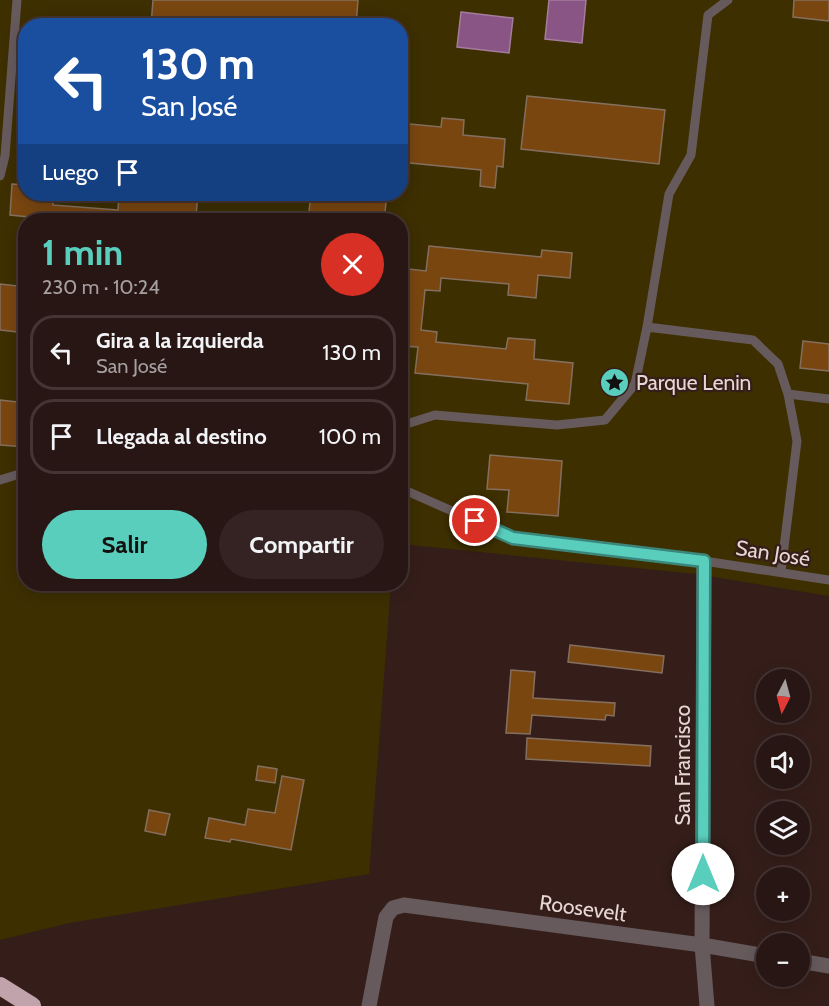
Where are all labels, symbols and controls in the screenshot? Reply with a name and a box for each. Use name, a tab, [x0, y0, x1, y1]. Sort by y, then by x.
text: 130 m	[141, 38, 255, 90]
icon: left	[42, 42, 120, 120]
text: San José	[141, 90, 237, 123]
icon: arrive	[111, 156, 144, 189]
text: Luego	[42, 159, 99, 186]
text: 1 min	[42, 230, 123, 274]
button: close	[321, 233, 384, 296]
text: 230 m · 10:24	[42, 275, 160, 299]
text: Gira a la izquierda	[96, 327, 264, 354]
icon: left	[45, 336, 78, 369]
text: 130 m	[322, 339, 381, 366]
text: San José	[96, 354, 167, 378]
place icon: Parque Lenin	[599, 366, 631, 398]
place label: Parque Lenin	[636, 370, 751, 395]
icon: arrive	[45, 420, 78, 453]
text: Llegada al destino	[96, 423, 267, 450]
text: 100 m	[319, 423, 381, 450]
pin	[449, 495, 500, 546]
icon: arrive	[458, 504, 491, 537]
button: Salir	[42, 510, 207, 579]
button: Compartir	[219, 510, 384, 579]
street label: San José	[734, 535, 812, 571]
north arrow	[756, 669, 810, 723]
map controls	[756, 669, 810, 987]
street label: San Francisco	[670, 705, 695, 825]
button: sound	[756, 735, 810, 789]
button: layers	[756, 801, 810, 855]
position arrow	[671, 842, 735, 906]
button: +	[756, 867, 810, 921]
street label: Roosevelt	[538, 890, 628, 926]
button: −	[756, 933, 810, 987]

